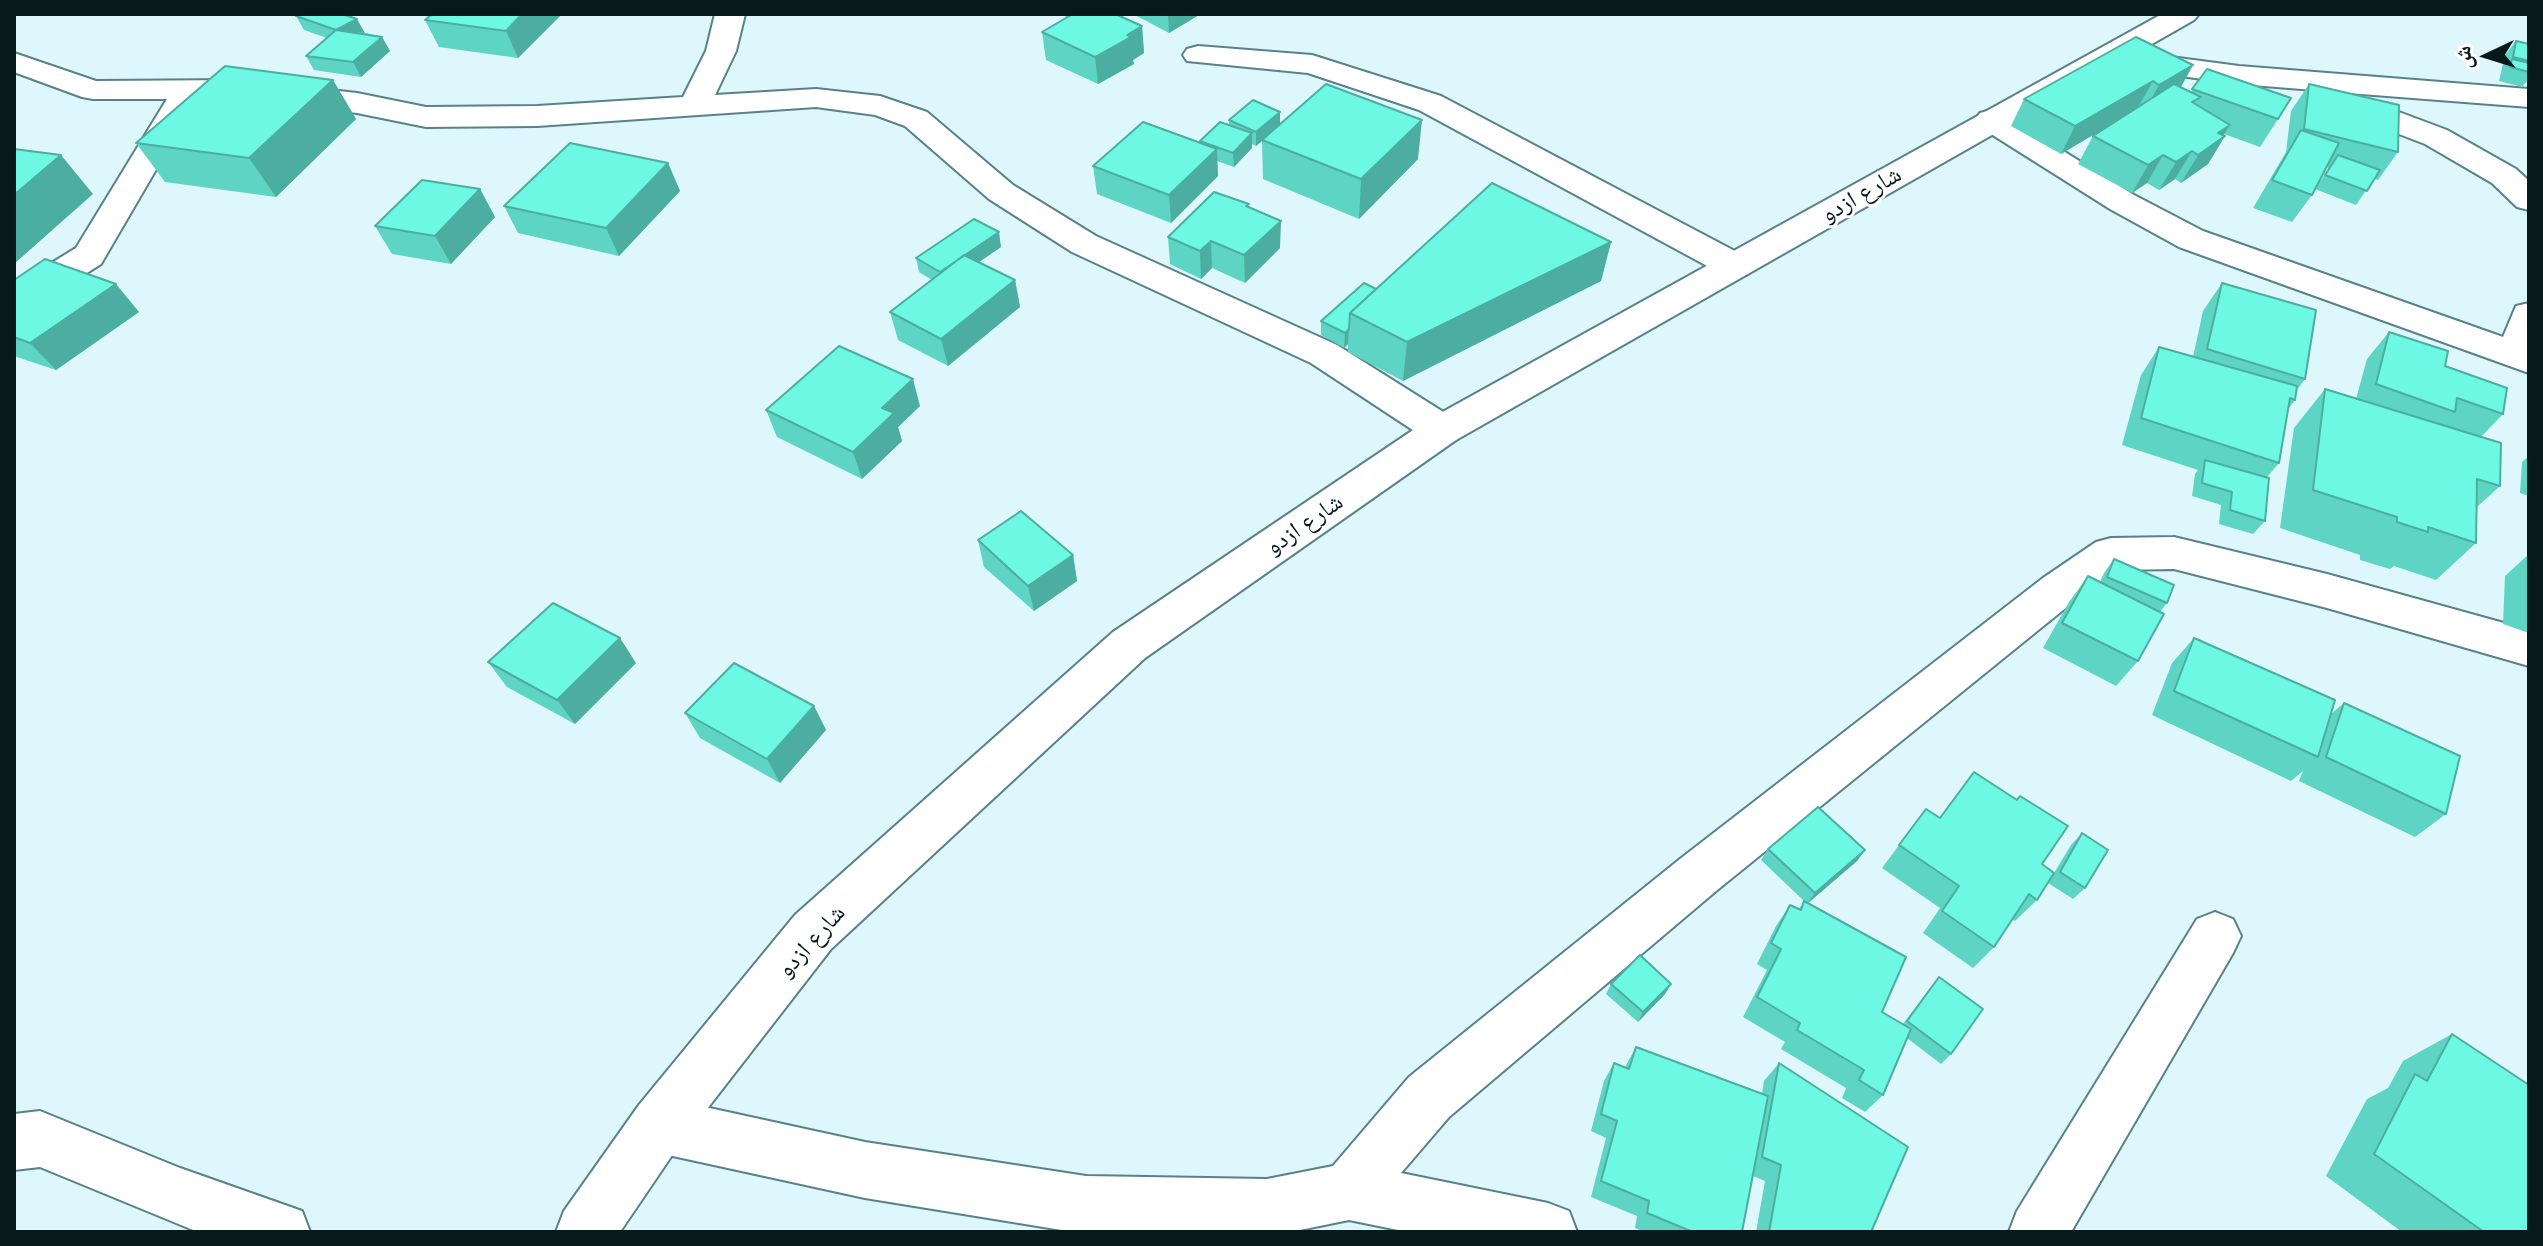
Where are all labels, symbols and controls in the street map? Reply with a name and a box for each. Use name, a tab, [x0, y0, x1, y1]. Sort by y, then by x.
north arrow	[2447, 16, 2527, 96]
text: ش	[2448, 45, 2477, 70]
street label: شارع ازدو	[1816, 160, 1906, 228]
street label: شارع ازدو	[1260, 487, 1348, 561]
street label: شارع ازدو	[771, 899, 851, 983]

